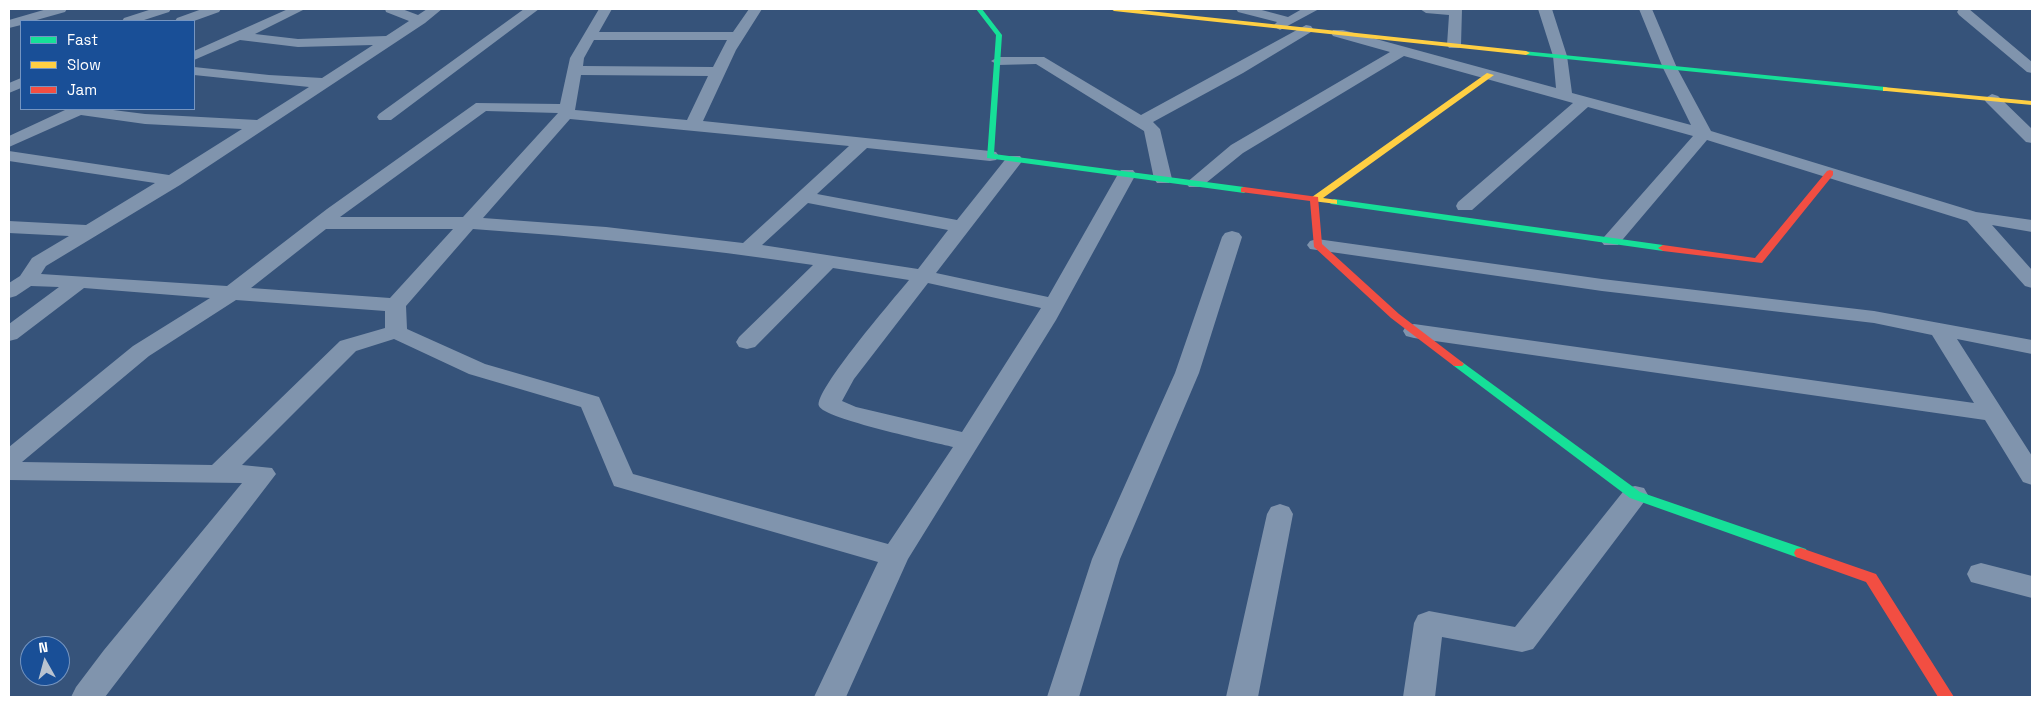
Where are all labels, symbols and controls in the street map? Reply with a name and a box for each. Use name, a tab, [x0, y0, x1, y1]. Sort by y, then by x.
legend	[20, 20, 195, 110]
text: Fast	[67, 30, 98, 49]
text: Slow	[67, 55, 101, 74]
text: Jam	[67, 80, 97, 99]
north arrow	[20, 636, 70, 686]
text: N	[38, 638, 49, 657]

